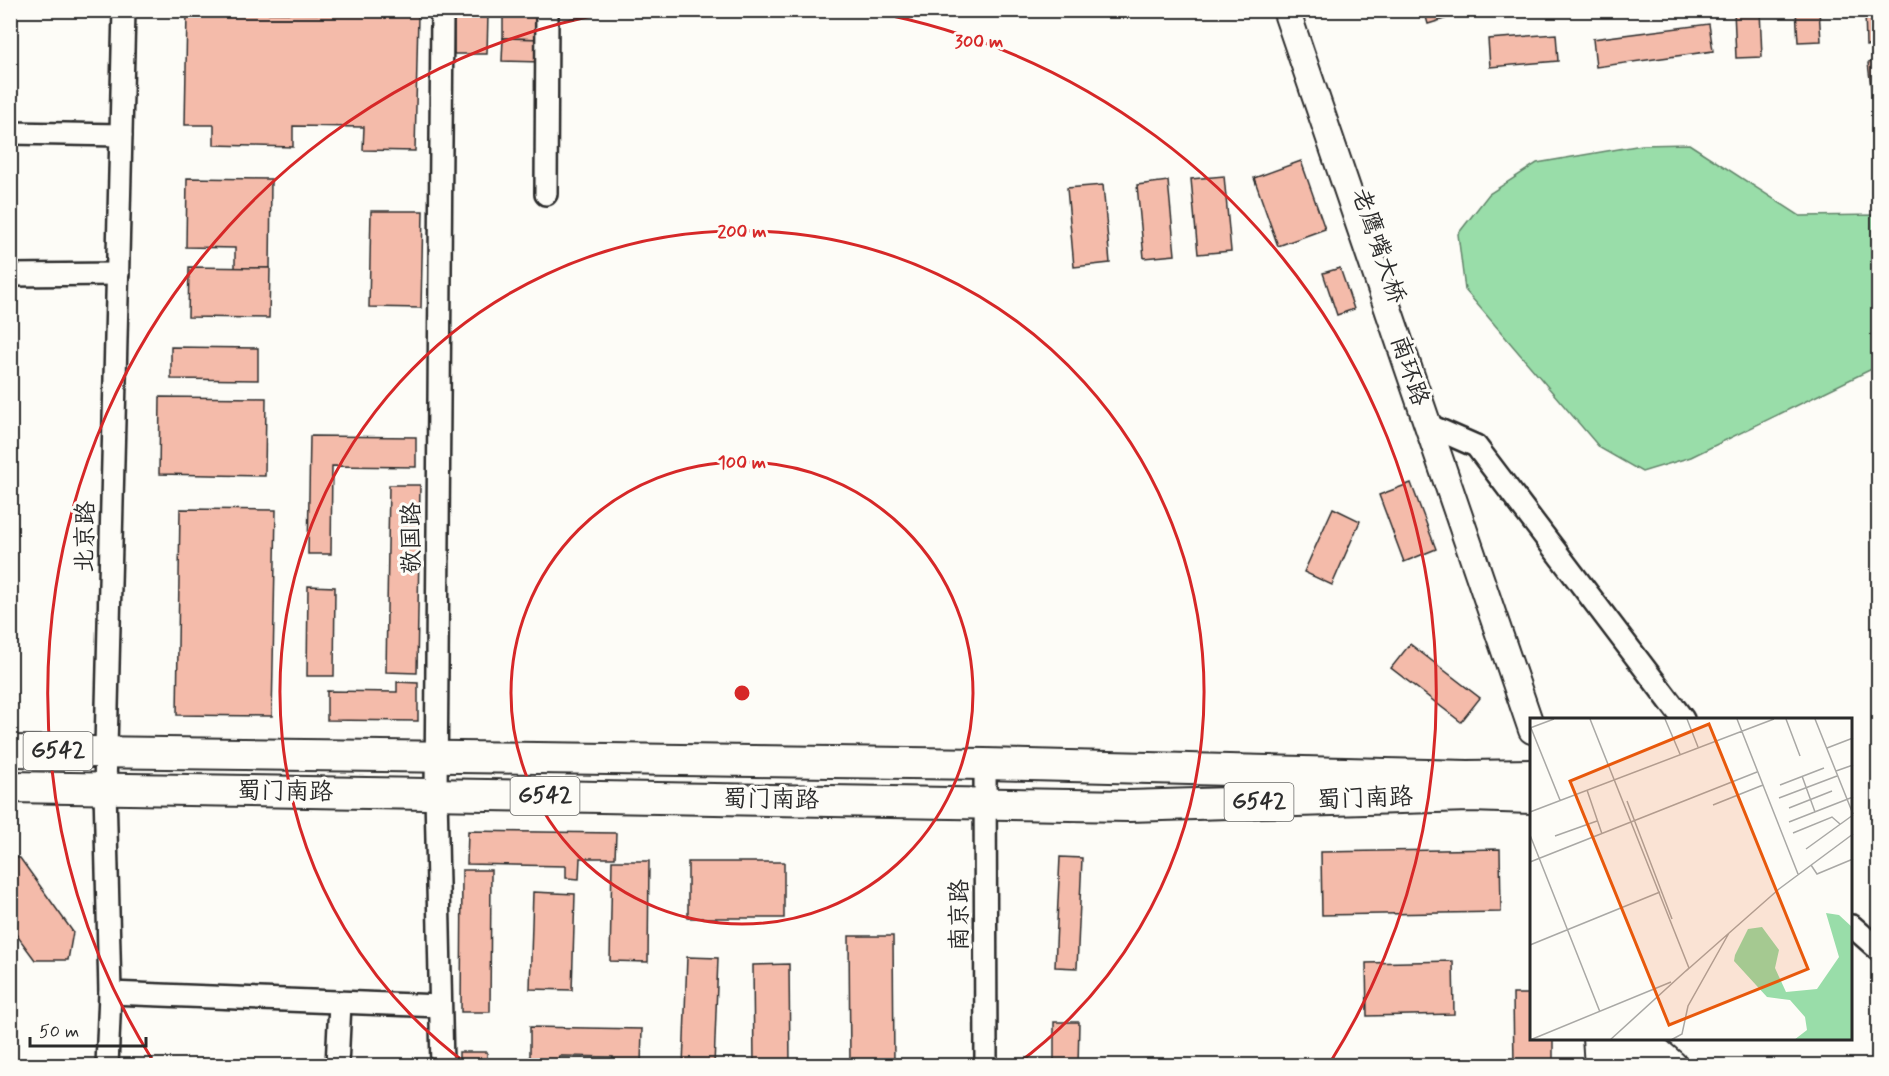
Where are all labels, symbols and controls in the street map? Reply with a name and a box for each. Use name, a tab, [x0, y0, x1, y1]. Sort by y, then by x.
text: 300 m	[955, 30, 1003, 54]
street label: 老鹰嘴大桥	[1344, 184, 1412, 308]
text: 200 m	[717, 220, 767, 244]
street label: 南环路	[1383, 332, 1435, 410]
text: 100 m	[718, 451, 766, 475]
street label: 北京路	[70, 501, 102, 573]
street label: 敬国路	[397, 502, 428, 574]
centre of rings	[732, 683, 752, 703]
inset map	[1530, 718, 1853, 1040]
road number: G542	[23, 732, 92, 770]
street label: 蜀门南路	[237, 776, 333, 808]
road number: G542	[510, 777, 580, 815]
street label: 蜀门南路	[1316, 782, 1414, 816]
road number: G542	[1224, 783, 1294, 821]
street label: 蜀门南路	[723, 784, 819, 816]
street label: 南京路	[945, 879, 976, 951]
scale bar	[30, 1010, 146, 1048]
text: 50 m	[39, 1020, 79, 1044]

